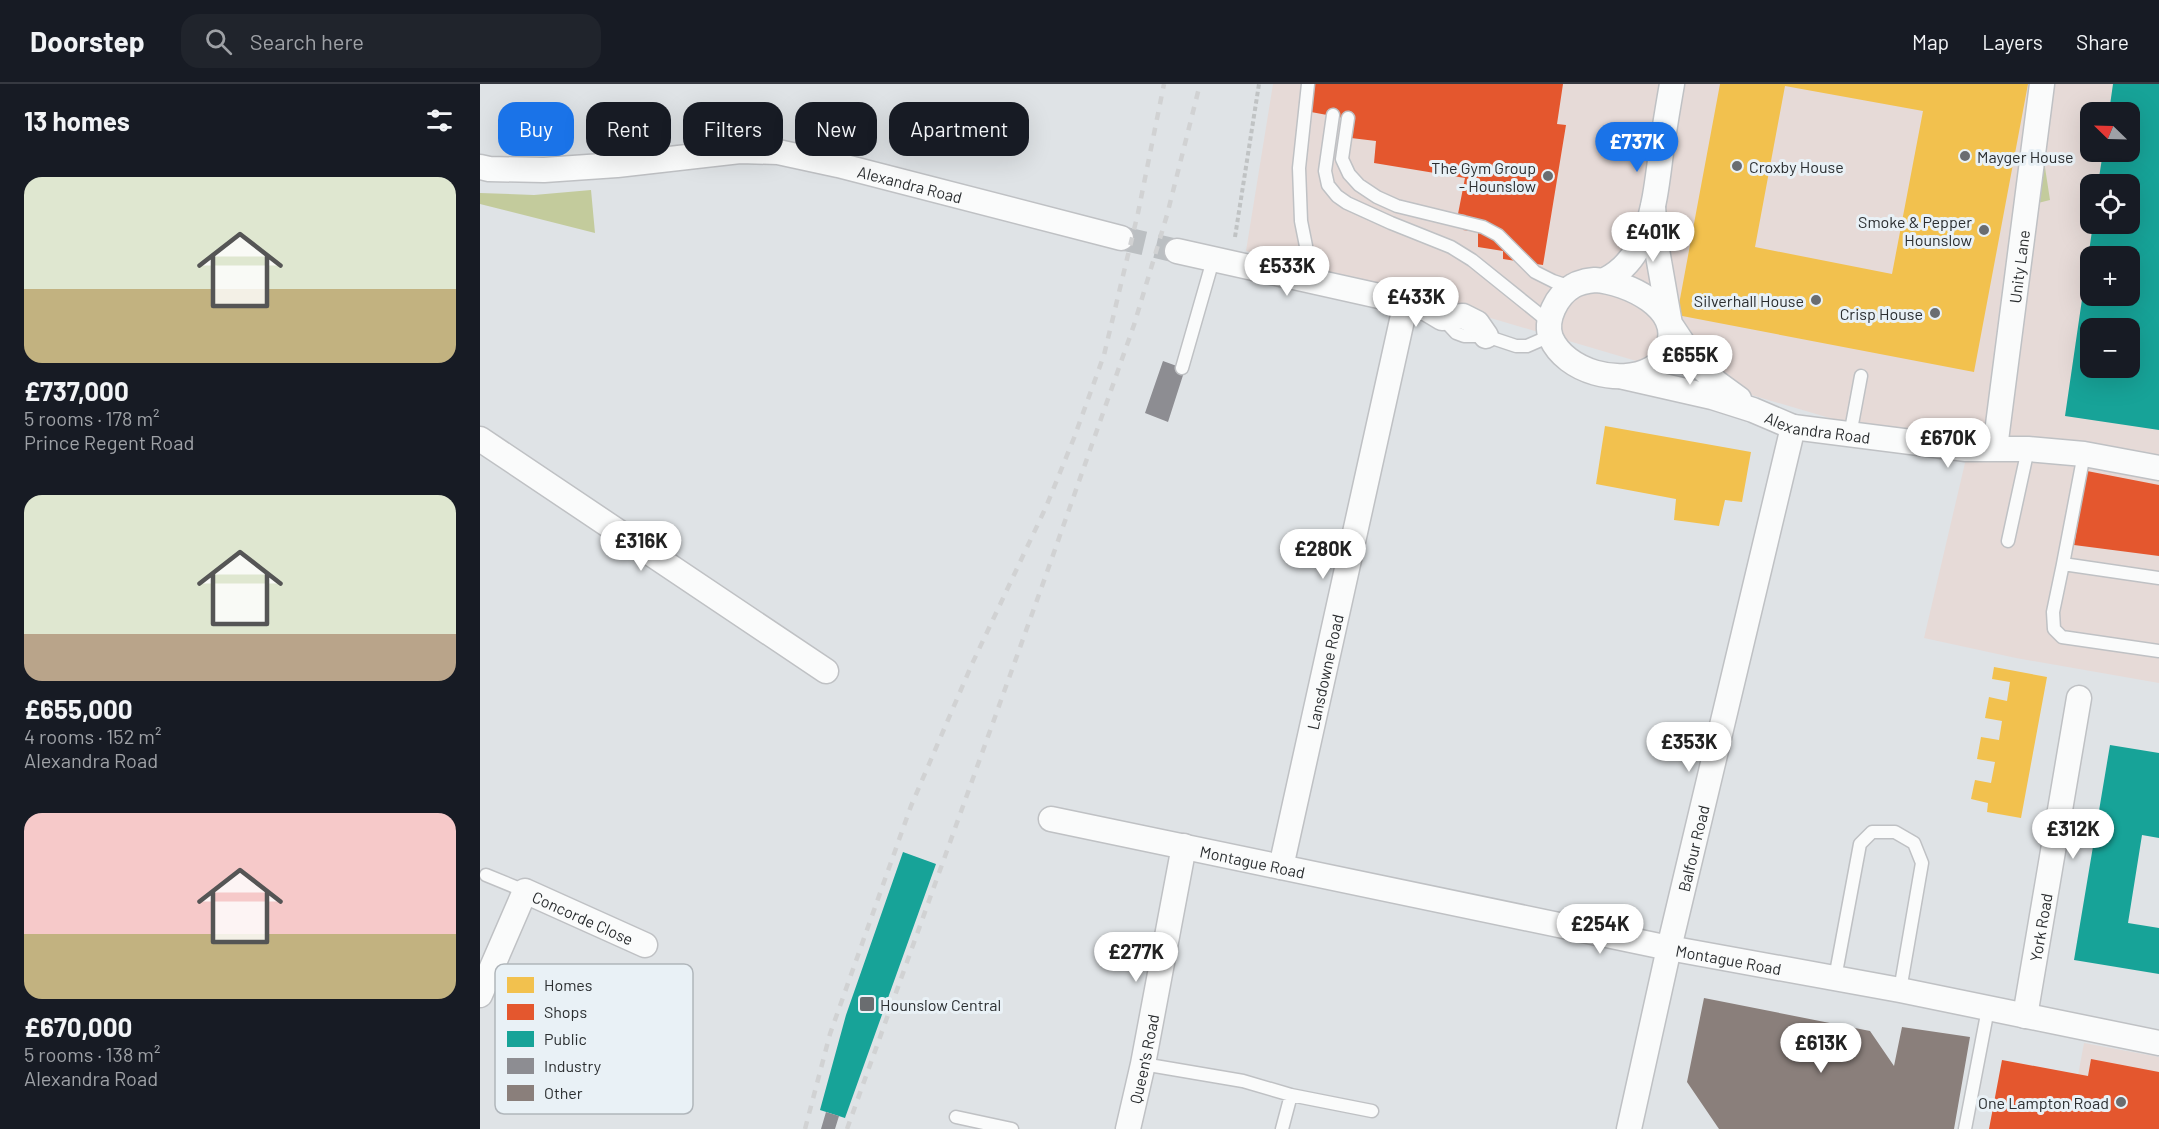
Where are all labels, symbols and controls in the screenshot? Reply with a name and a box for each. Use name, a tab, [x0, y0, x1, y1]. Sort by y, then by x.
search box	[181, 14, 601, 68]
text: Doorstep	[30, 24, 145, 58]
icon: search	[202, 25, 235, 58]
text: Search here	[250, 28, 364, 54]
text: Map	[1912, 29, 1949, 54]
text: Layers	[1982, 29, 2043, 54]
text: Share	[2076, 29, 2129, 54]
chip: Buy	[498, 102, 574, 156]
chip: Rent	[586, 102, 671, 156]
chip: Filters	[683, 102, 783, 156]
chip: New	[795, 102, 877, 156]
chip: Apartment	[889, 102, 1029, 156]
north arrow	[2080, 102, 2140, 162]
map controls	[2080, 102, 2140, 378]
icon: filters	[423, 104, 456, 137]
text: 13 homes	[24, 105, 130, 136]
pin: £737K	[1595, 122, 1679, 173]
text: £737K	[1609, 129, 1665, 153]
place label: Mayger House	[1977, 147, 2074, 166]
marker: Mayger House	[1958, 149, 1972, 163]
place label: Croxby House	[1749, 157, 1844, 176]
place label: The Gym Group - Hounslow	[1431, 158, 1536, 195]
marker: Croxby House	[1730, 159, 1744, 173]
street label: Alexandra Road	[856, 161, 964, 206]
marker: The Gym Group - Hounslow	[1541, 169, 1555, 183]
button: locate	[2080, 174, 2140, 234]
pin: £401K	[1611, 212, 1695, 263]
place label: Smoke & Pepper Hounslow	[1858, 212, 1972, 249]
icon: home	[186, 216, 294, 324]
text: £401K	[1625, 219, 1681, 243]
marker: Smoke & Pepper Hounslow	[1977, 223, 1991, 237]
street label: Unity Lane	[2004, 229, 2033, 304]
pin: £533K	[1245, 246, 1329, 297]
button: +	[2080, 246, 2140, 306]
text: £533K	[1258, 253, 1316, 277]
pin: £433K	[1374, 277, 1458, 328]
text: £433K	[1387, 284, 1445, 308]
place label: Silverhall House	[1694, 291, 1804, 310]
marker: Silverhall House	[1809, 293, 1823, 307]
place label: Crisp House	[1840, 304, 1923, 323]
marker: Crisp House	[1928, 306, 1942, 320]
button: −	[2080, 318, 2140, 378]
pin: £655K	[1648, 335, 1732, 386]
text: £655K	[1661, 342, 1719, 366]
text: £737,000	[24, 375, 129, 406]
text: 5 rooms · 178 m²	[24, 406, 160, 430]
street label: Alexandra Road	[1762, 407, 1872, 446]
pin: £670K	[1906, 418, 1990, 469]
text: £670K	[1920, 425, 1976, 449]
text: Prince Regent Road	[24, 430, 194, 454]
pin: £316K	[599, 521, 683, 572]
text: £316K	[614, 528, 668, 552]
pin: £280K	[1281, 529, 1365, 580]
icon: home	[186, 534, 294, 642]
text: £280K	[1294, 536, 1352, 560]
street label: Lansdowne Road	[1302, 612, 1346, 731]
text: £655,000	[24, 693, 133, 724]
pin: £353K	[1647, 722, 1731, 773]
text: 4 rooms · 152 m²	[24, 724, 161, 748]
text: £353K	[1660, 729, 1718, 753]
text: Alexandra Road	[24, 748, 158, 772]
street label: Balfour Road	[1673, 803, 1712, 893]
pin: £312K	[2031, 809, 2115, 860]
text: £312K	[2046, 816, 2100, 840]
street label: Montague Road	[1198, 841, 1307, 881]
icon: home	[186, 852, 294, 960]
street label: Concorde Close	[530, 886, 636, 948]
street label: York Road	[2025, 892, 2055, 963]
pin: £254K	[1558, 904, 1642, 955]
text: £254K	[1571, 911, 1629, 935]
pin: £277K	[1094, 932, 1178, 983]
text: £277K	[1108, 939, 1164, 963]
street label: Montague Road	[1674, 940, 1783, 978]
legend	[495, 964, 693, 1114]
text: Homes	[544, 975, 592, 994]
marker: Hounslow Central	[858, 995, 876, 1013]
place label: Hounslow Central	[880, 995, 1001, 1014]
text: Shops	[544, 1002, 587, 1021]
text: £670,000	[24, 1011, 132, 1042]
street label: Queen's Road	[1125, 1012, 1162, 1105]
pin: £613K	[1779, 1023, 1863, 1074]
text: Public	[544, 1029, 587, 1048]
text: £613K	[1794, 1030, 1848, 1054]
text: 5 rooms · 138 m²	[24, 1042, 160, 1066]
text: Industry	[544, 1056, 602, 1075]
text: Alexandra Road	[24, 1066, 158, 1090]
text: Other	[544, 1083, 583, 1102]
place label: One Lampton Road	[1978, 1093, 2109, 1112]
marker: One Lampton Road	[2114, 1095, 2128, 1109]

